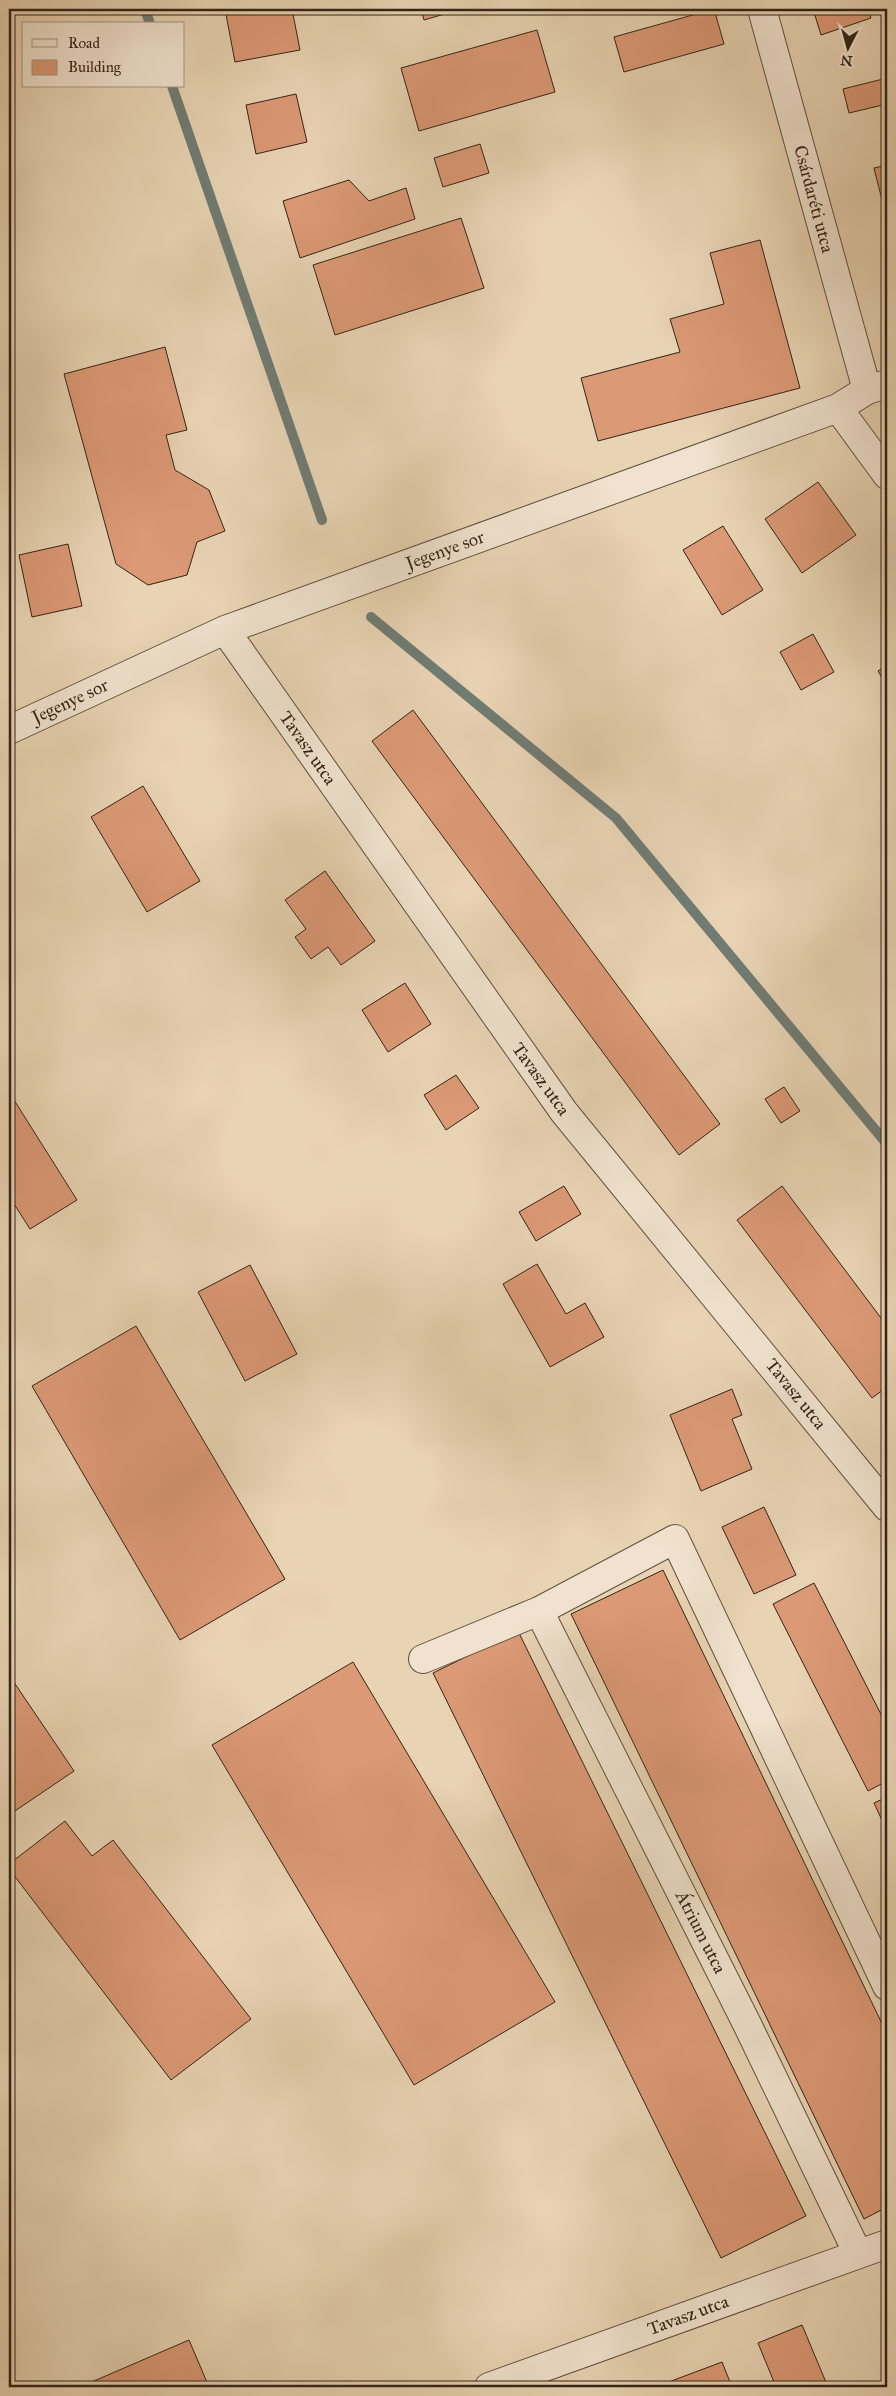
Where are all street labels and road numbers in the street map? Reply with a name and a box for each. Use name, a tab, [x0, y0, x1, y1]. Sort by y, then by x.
street label: Csárdaréti utca	[789, 143, 839, 255]
street label: Jegenye sor	[401, 526, 488, 576]
street label: Jegenye sor	[26, 674, 112, 730]
street label: Tavasz utca	[275, 707, 342, 789]
street label: Tavasz utca	[507, 1038, 575, 1120]
street label: Tavasz utca	[761, 1354, 831, 1434]
street label: Átrium utca	[670, 1885, 733, 1977]
street label: Tavasz utca	[644, 2290, 732, 2340]

